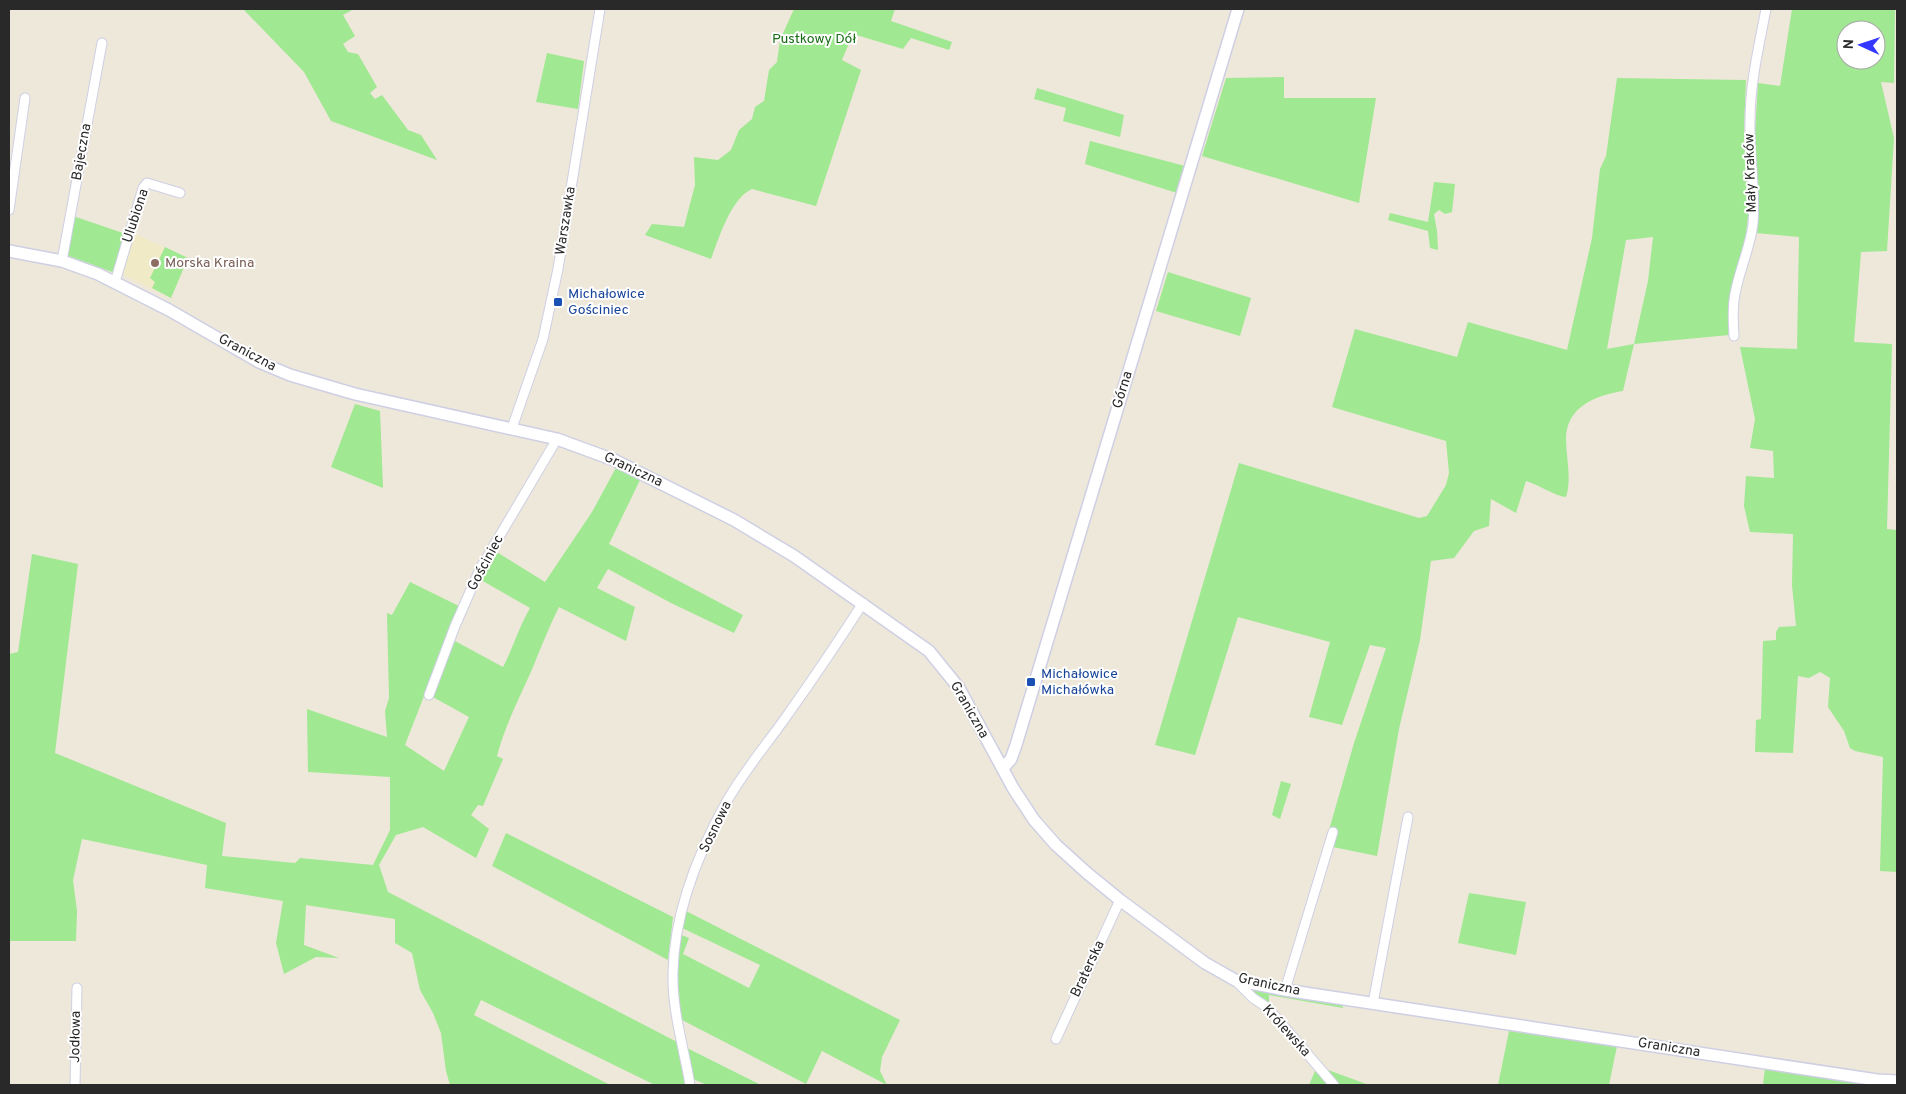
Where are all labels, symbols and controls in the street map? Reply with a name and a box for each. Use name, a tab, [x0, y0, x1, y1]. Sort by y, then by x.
north arrow	[1836, 20, 1886, 70]
park label: Pustkowy Dół	[772, 31, 856, 48]
text: N	[1841, 39, 1858, 50]
street label: Bajeczna	[69, 122, 95, 182]
street label: Mały Kraków	[1741, 133, 1761, 213]
street label: Warszawka	[552, 185, 580, 257]
street label: Ulubiona	[119, 187, 153, 245]
place label: Morska Kraina	[165, 255, 254, 272]
marker: Morska Kraina	[149, 257, 161, 269]
place label: Michałowice Gościniec	[568, 286, 645, 319]
marker: Michałowice Gościniec	[552, 296, 564, 308]
street label: Graniczna	[215, 331, 279, 375]
street label: Górna	[1109, 369, 1137, 411]
street label: Graniczna	[601, 449, 665, 491]
street label: Gościniec	[464, 532, 508, 594]
place label: Michałowice Michałówka	[1041, 666, 1118, 699]
marker: Michałowice Michałówka	[1025, 676, 1037, 688]
street label: Graniczna	[946, 678, 992, 742]
street label: Sosnowa	[696, 798, 736, 856]
street label: Braterska	[1067, 938, 1109, 1000]
street label: Graniczna	[1236, 970, 1302, 1000]
street label: Królewska	[1258, 1001, 1314, 1061]
street label: Jodłowa	[67, 1011, 85, 1063]
street label: Graniczna	[1637, 1035, 1701, 1061]

